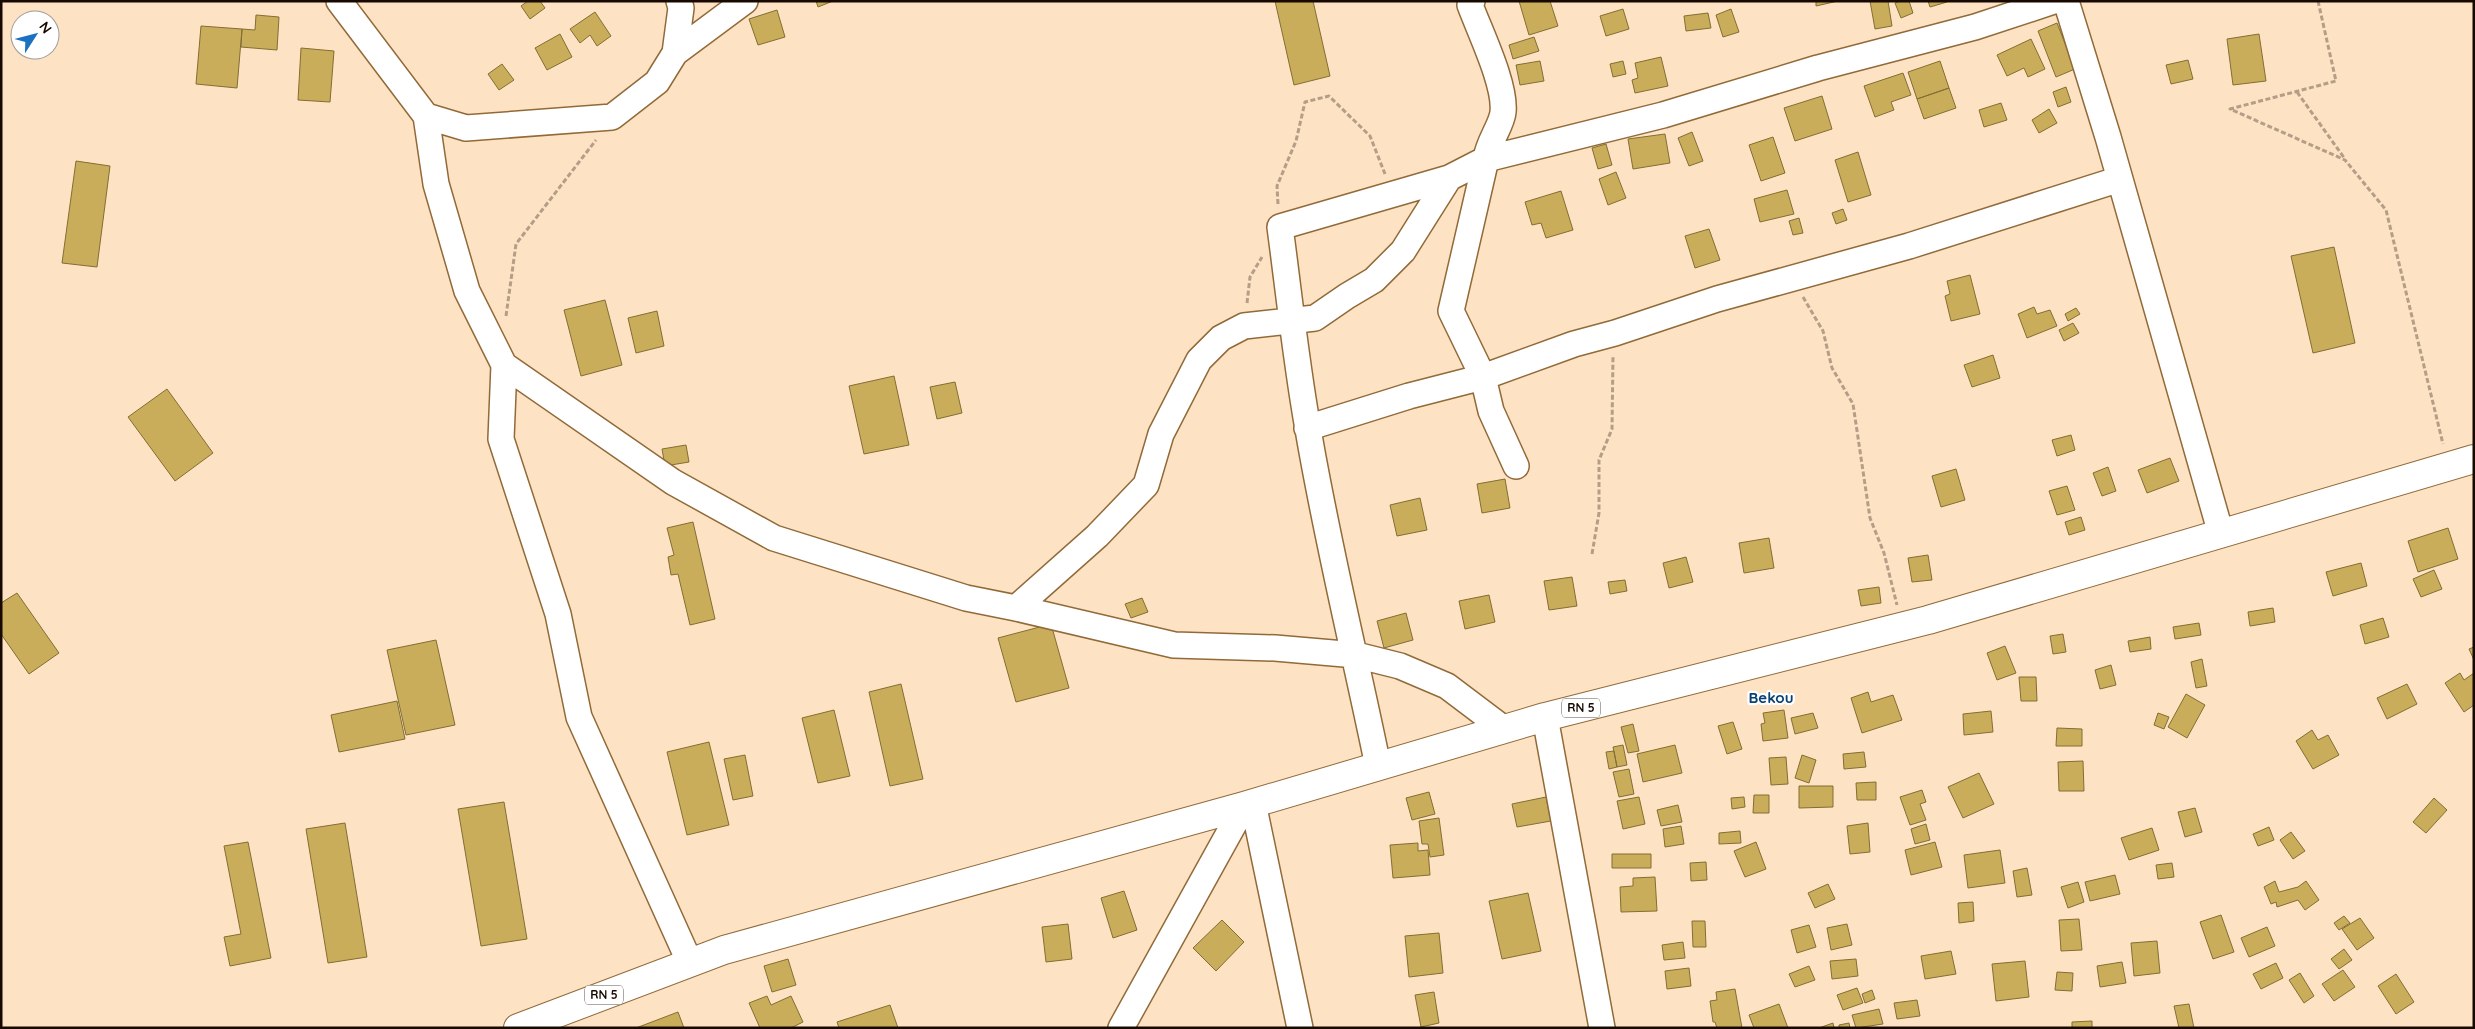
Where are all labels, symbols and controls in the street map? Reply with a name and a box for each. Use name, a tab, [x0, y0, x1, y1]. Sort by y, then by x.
north arrow	[10, 10, 60, 60]
text: N	[35, 18, 56, 37]
district label: Bekou	[1748, 688, 1794, 707]
road number: RN 5	[1562, 698, 1600, 718]
road number: RN 5	[585, 986, 623, 1004]

